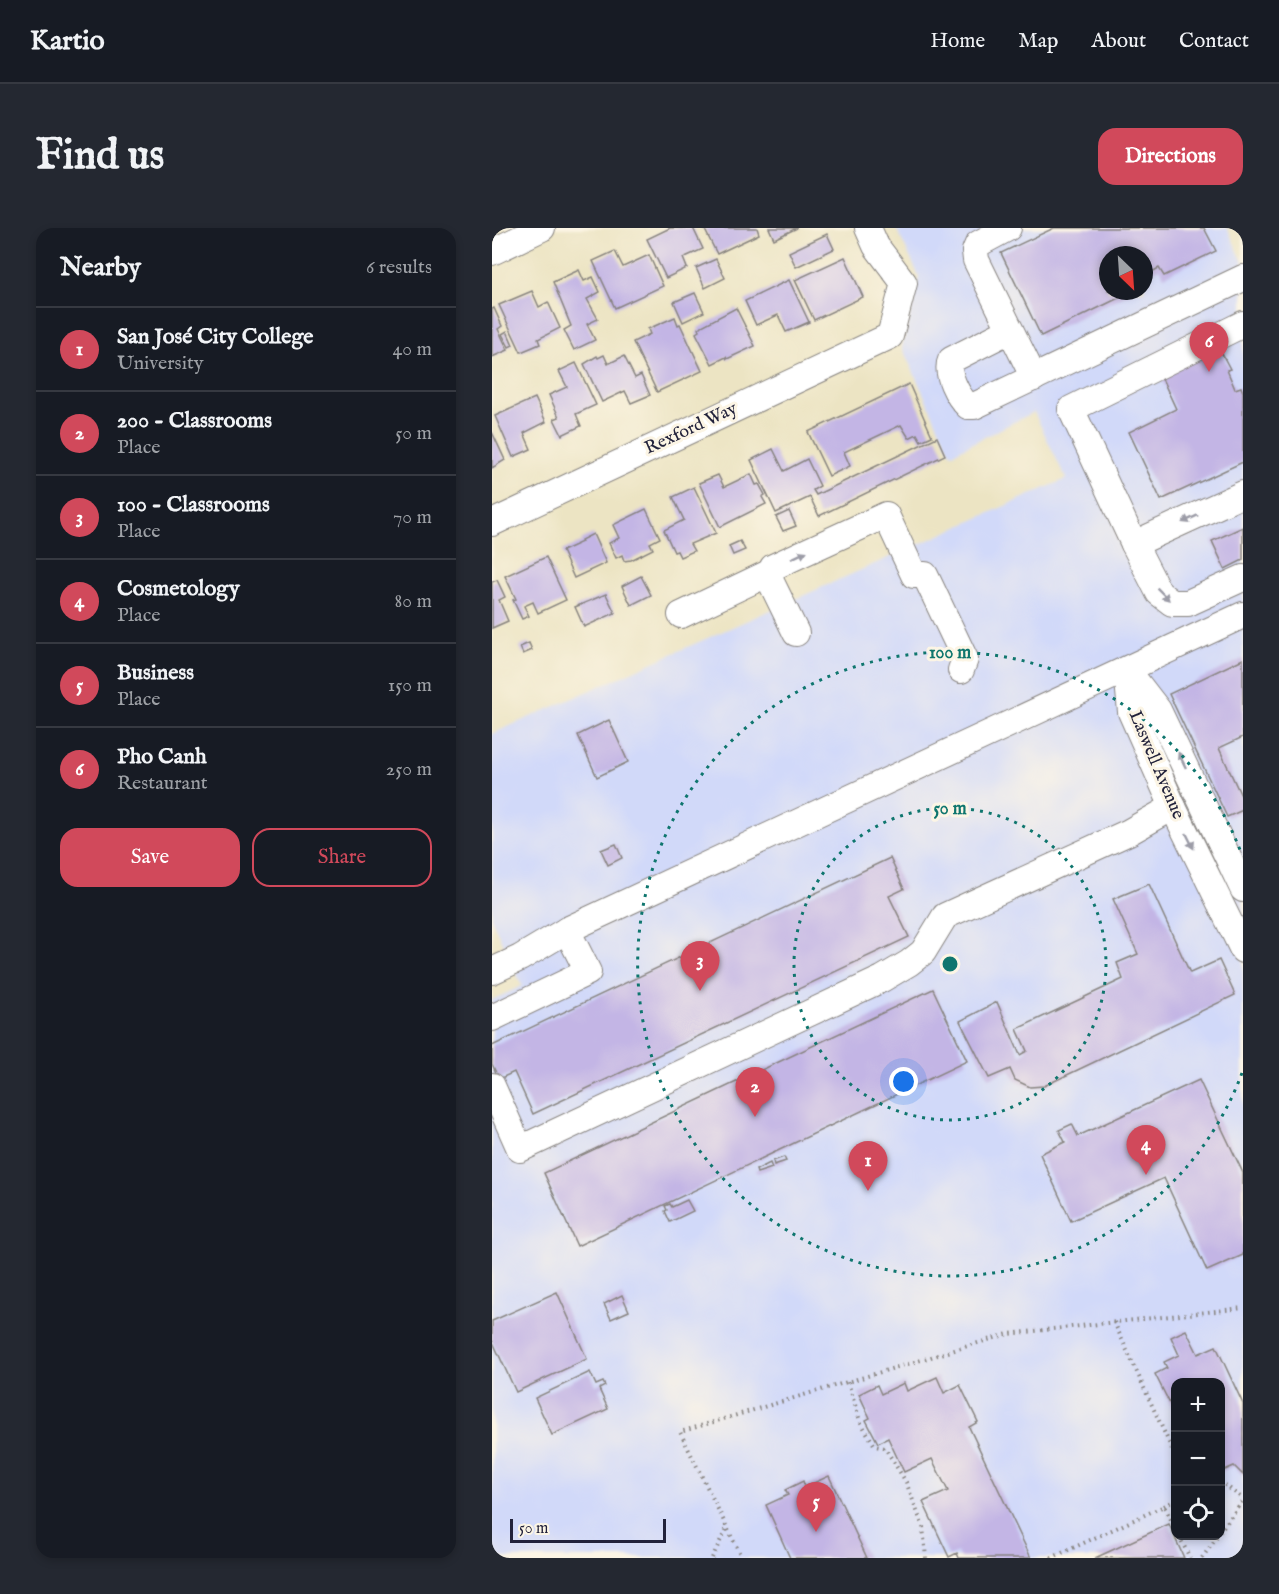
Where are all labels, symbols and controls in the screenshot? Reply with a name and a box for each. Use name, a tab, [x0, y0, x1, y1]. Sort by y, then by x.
text: Kartio	[30, 24, 105, 59]
text: Home	[930, 28, 985, 55]
text: Map	[1018, 28, 1058, 55]
text: About	[1091, 28, 1146, 55]
text: Contact	[1179, 28, 1249, 55]
button: Directions	[1098, 128, 1243, 185]
text: Find us	[36, 130, 164, 183]
north arrow	[1099, 246, 1153, 300]
text: Nearby	[60, 251, 141, 284]
text: 6 results	[366, 255, 432, 280]
pin: 6	[1190, 322, 1228, 372]
text: San José City College	[117, 323, 313, 351]
text: 1	[76, 337, 83, 362]
text: 40 m	[393, 337, 432, 362]
text: University	[117, 351, 204, 376]
street label: Rexford Way	[641, 398, 741, 460]
text: 200 - Classrooms	[117, 407, 272, 435]
text: 2	[75, 421, 84, 446]
text: 50 m	[395, 421, 432, 446]
text: Place	[117, 435, 160, 460]
text: 100 - Classrooms	[117, 491, 270, 519]
text: 3	[76, 505, 83, 530]
text: 70 m	[393, 505, 432, 530]
one-way arrow	[1181, 514, 1198, 523]
text: Place	[117, 519, 160, 544]
one-way arrow	[790, 551, 807, 560]
text: Cosmetology	[117, 575, 240, 603]
one-way arrow	[1156, 587, 1171, 601]
text: 4	[75, 589, 84, 614]
text: 80 m	[395, 589, 432, 614]
text: Place	[117, 603, 160, 628]
text: 100 m	[929, 642, 971, 665]
text: Business	[117, 659, 194, 687]
text: 5	[76, 673, 83, 698]
text: 150 m	[388, 673, 432, 698]
text: Place	[117, 687, 160, 712]
street label: Laswell Avenue	[1123, 707, 1189, 823]
text: Pho Canh	[117, 743, 207, 771]
one-way arrow	[1177, 752, 1186, 769]
text: 6	[75, 757, 84, 782]
text: 250 m	[386, 757, 432, 782]
text: Restaurant	[117, 771, 208, 796]
text: 50 m	[933, 798, 967, 821]
button: Save	[60, 828, 240, 887]
button: Share	[252, 828, 432, 887]
one-way arrow	[1185, 833, 1195, 850]
pin: 3	[680, 942, 720, 991]
centre of rings	[940, 954, 960, 974]
your location	[889, 1067, 918, 1096]
pin: 2	[736, 1068, 774, 1117]
pin: 4	[1126, 1126, 1166, 1175]
pin: 1	[848, 1142, 887, 1191]
map controls	[1171, 1378, 1225, 1540]
button: +	[1171, 1378, 1225, 1432]
button: −	[1171, 1432, 1225, 1486]
pin: 5	[796, 1482, 836, 1532]
button: locate	[1171, 1486, 1225, 1540]
scale bar	[510, 1516, 666, 1544]
text: 50 m	[519, 1519, 548, 1539]

